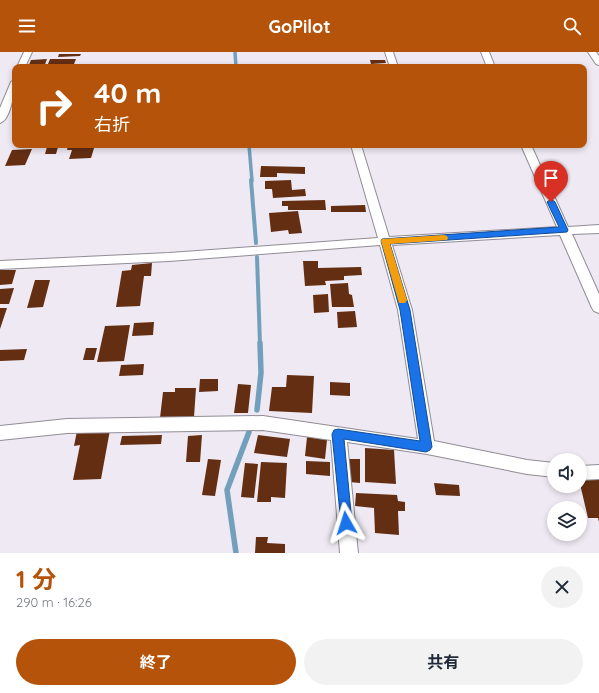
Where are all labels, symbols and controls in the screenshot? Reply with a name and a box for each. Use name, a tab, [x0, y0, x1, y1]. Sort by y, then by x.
icon: menu	[16, 15, 38, 37]
text: GoPilot	[268, 15, 331, 38]
icon: search	[561, 15, 583, 37]
text: 40 m	[94, 75, 161, 110]
icon: right	[28, 80, 80, 132]
text: 右折	[94, 113, 130, 136]
pin	[534, 161, 568, 202]
icon: arrive	[540, 167, 562, 189]
map controls	[547, 453, 587, 541]
button: sound	[547, 453, 587, 493]
button: layers	[547, 501, 587, 541]
position arrow	[325, 502, 367, 544]
text: 1 分	[16, 564, 56, 594]
button: close	[541, 566, 583, 608]
text: 290 m · 16:26	[16, 594, 92, 610]
button: 終了	[16, 639, 296, 685]
button: 共有	[304, 639, 583, 685]

